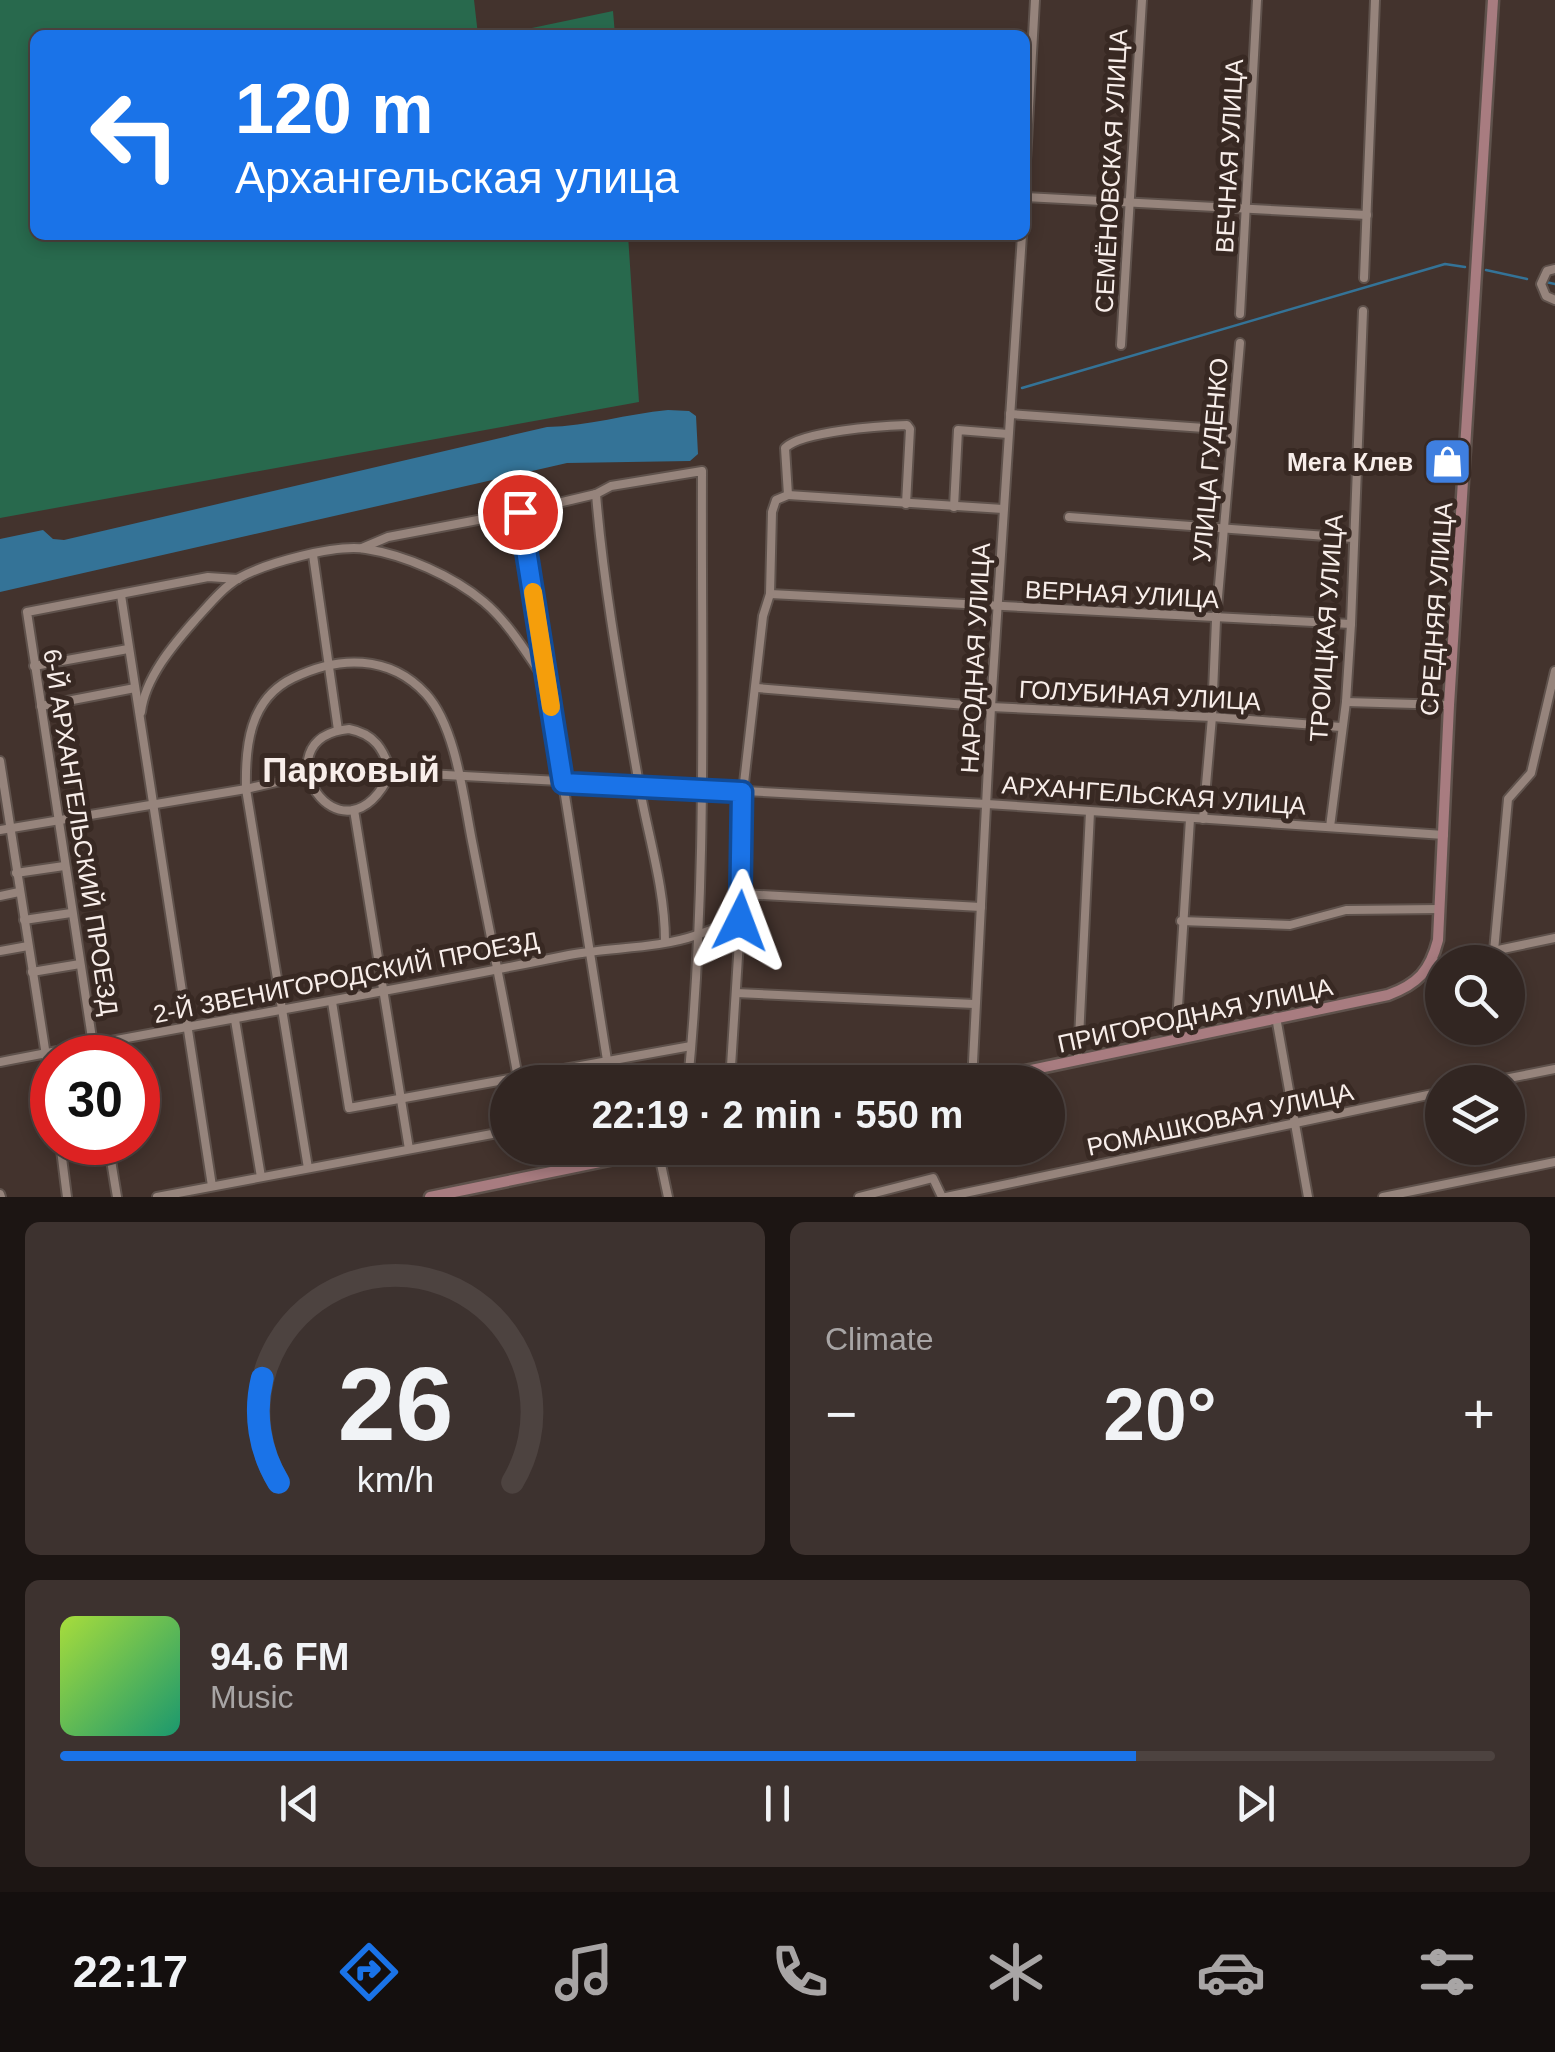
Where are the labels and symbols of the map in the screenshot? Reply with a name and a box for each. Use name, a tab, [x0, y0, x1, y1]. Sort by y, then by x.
street label: СЕМЁНОВСКАЯ УЛИЦА	[1090, 28, 1132, 314]
street label: ВЕЧНАЯ УЛИЦА	[1210, 58, 1248, 254]
street label: УЛИЦА ГУДЕНКО	[1187, 357, 1233, 563]
shop icon: Мега Клев	[1422, 436, 1474, 488]
place label: Мега Клев	[1287, 448, 1413, 476]
pin	[478, 470, 563, 555]
street label: СРЕДНЯЯ УЛИЦА	[1415, 501, 1457, 717]
street label: ТРОИЦКАЯ УЛИЦА	[1304, 513, 1348, 743]
street label: НАРОДНАЯ УЛИЦА	[955, 542, 995, 774]
street label: ВЕРНАЯ УЛИЦА	[1024, 575, 1220, 613]
street label: 6-Й АРХАНГЕЛЬСКИЙ ПРОЕЗД	[38, 647, 125, 1017]
street label: ГОЛУБИНАЯ УЛИЦА	[1018, 675, 1262, 715]
district label: Парковый	[262, 750, 440, 789]
street label: АРХАНГЕЛЬСКАЯ УЛИЦА	[1001, 770, 1307, 820]
position arrow	[688, 869, 792, 973]
street label: 2-Й ЗВЕНИГОРОДСКИЙ ПРОЕЗД	[151, 925, 541, 1028]
street label: ПРИГОРОДНАЯ УЛИЦА	[1055, 972, 1335, 1058]
speed limit sign: 30	[30, 1035, 160, 1165]
street label: РОМАШКОВАЯ УЛИЦА	[1084, 1077, 1356, 1161]

